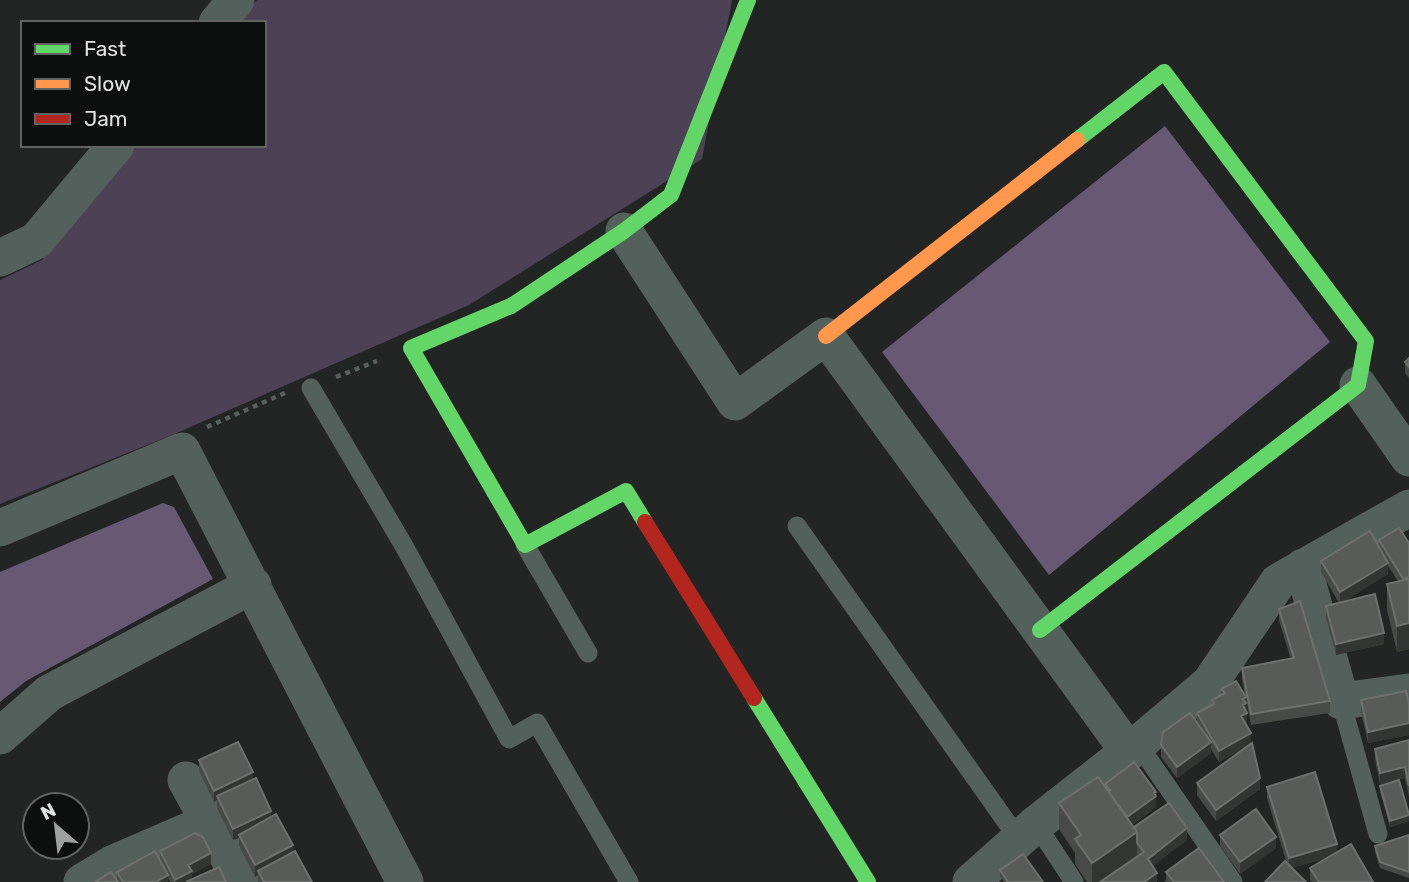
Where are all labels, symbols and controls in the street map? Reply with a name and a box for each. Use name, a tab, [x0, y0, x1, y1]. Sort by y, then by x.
legend	[21, 21, 266, 147]
text: Fast	[84, 36, 126, 61]
text: Slow	[84, 71, 131, 96]
text: Jam	[84, 106, 128, 131]
north arrow	[21, 791, 91, 861]
text: N	[37, 798, 60, 825]

